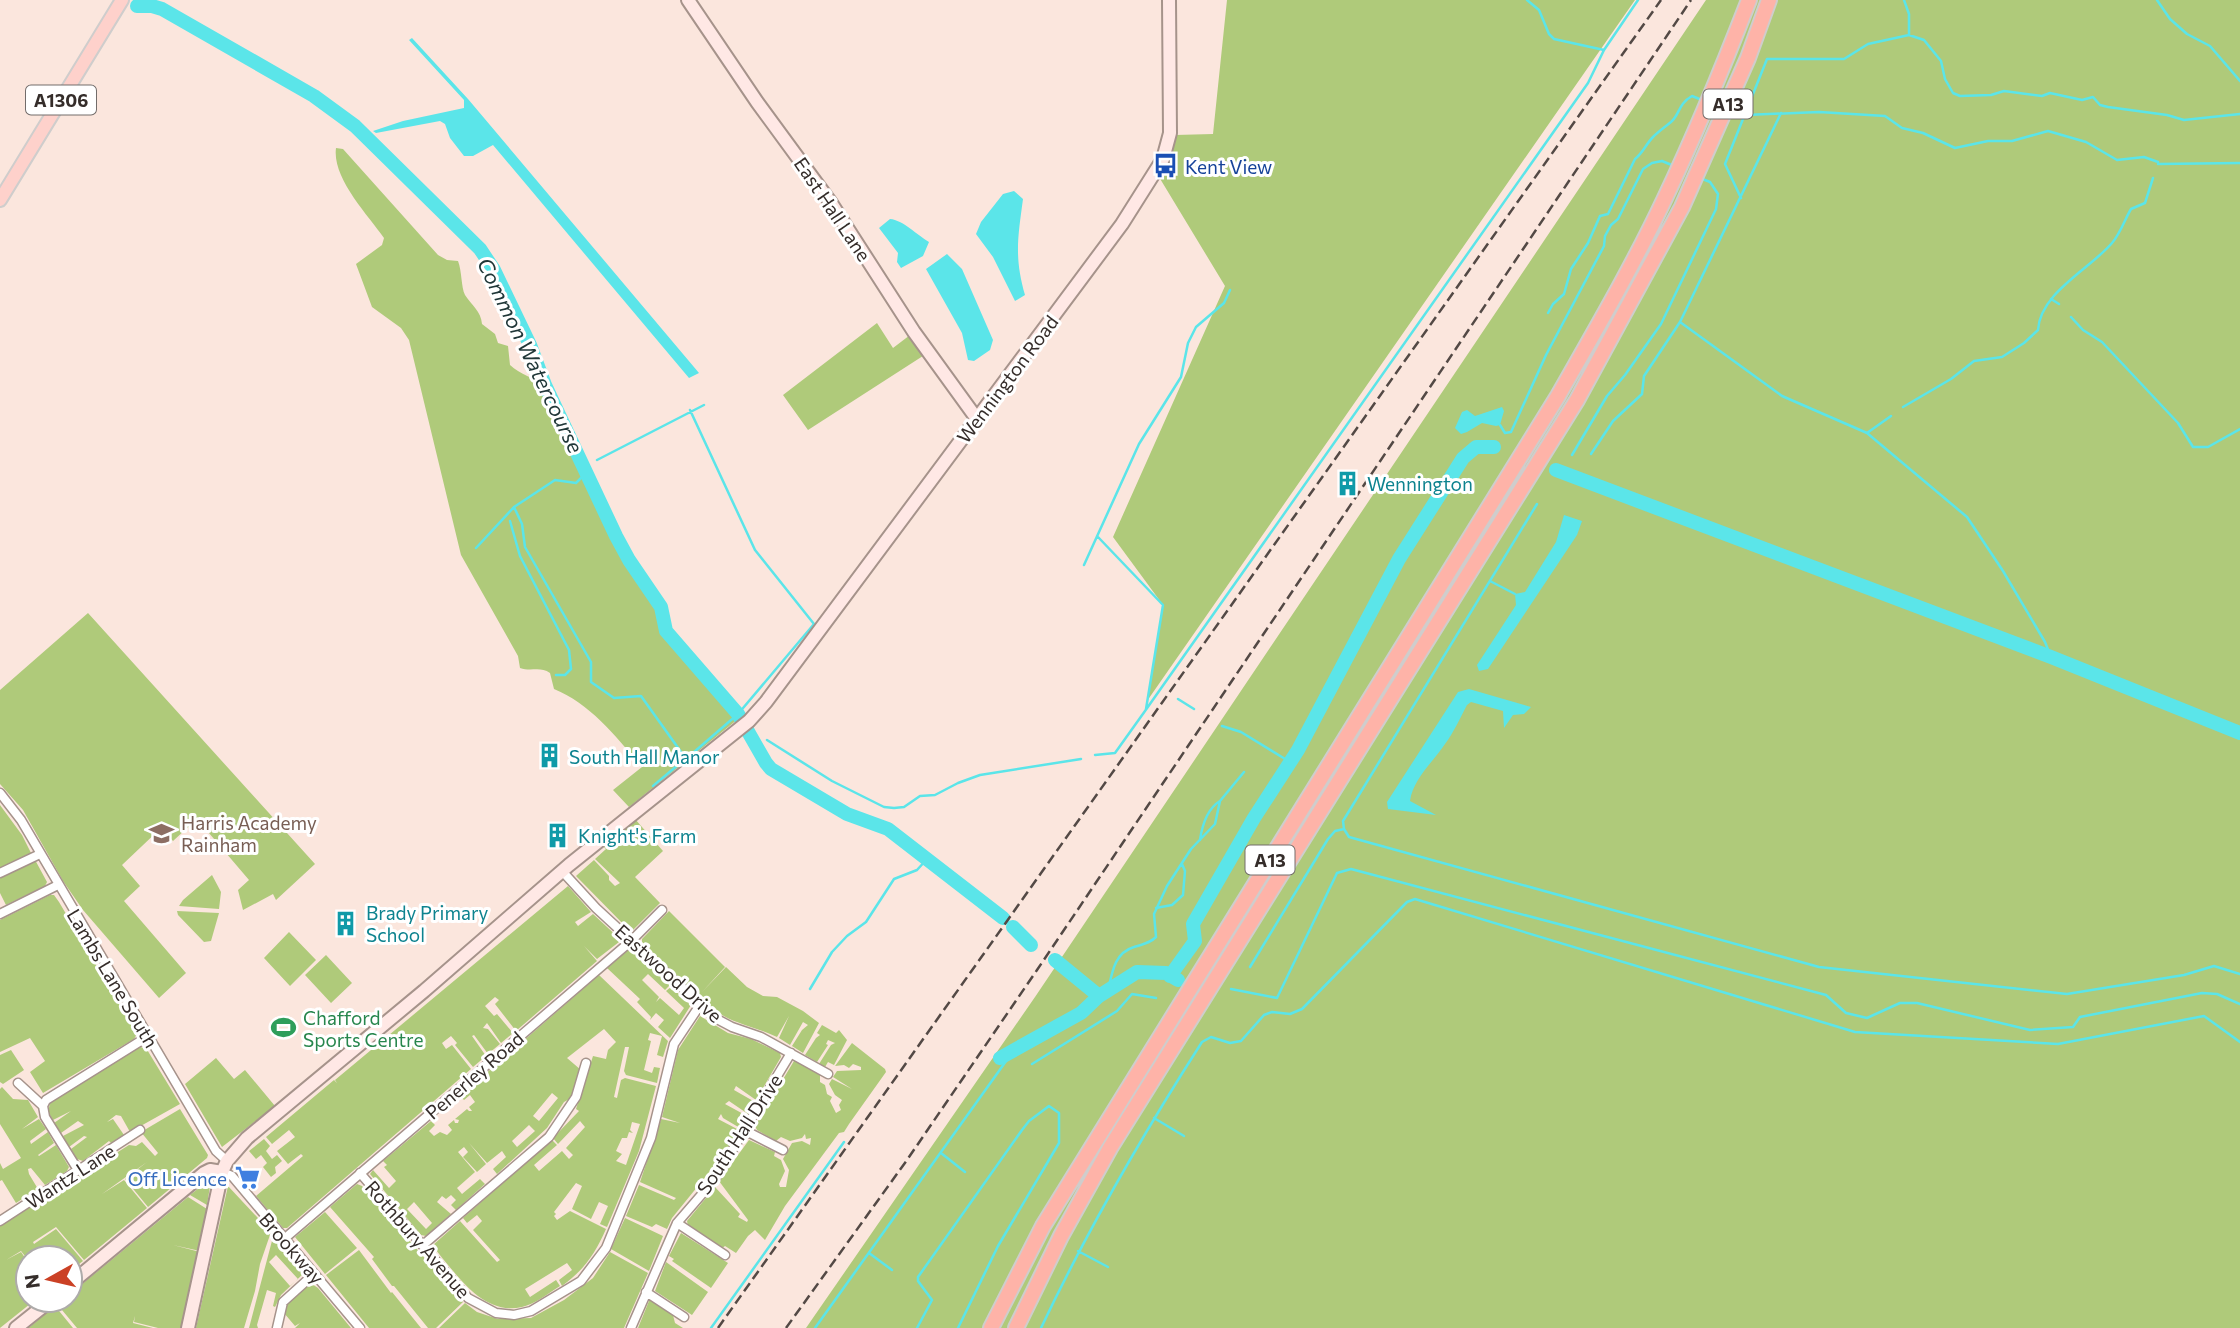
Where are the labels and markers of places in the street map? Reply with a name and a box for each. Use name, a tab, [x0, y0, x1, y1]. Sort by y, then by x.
bus stop icon: Kent View	[1151, 152, 1179, 180]
place label: Kent View	[1185, 155, 1272, 178]
building icon: Wennington	[1333, 469, 1361, 497]
place label: Wennington	[1367, 472, 1473, 495]
building icon: South Hall Manor	[535, 742, 563, 770]
place label: South Hall Manor	[569, 745, 720, 768]
place label: Harris Academy Rainham	[181, 811, 317, 856]
school or university icon: Harris Academy Rainham	[147, 819, 175, 847]
building icon: Knight's Farm	[544, 821, 572, 849]
place label: Knight's Farm	[578, 824, 696, 847]
place label: Brady Primary School	[366, 901, 489, 946]
building icon: Brady Primary School	[332, 909, 360, 937]
place label: Chafford Sports Centre	[303, 1006, 423, 1051]
sports icon: Chafford Sports Centre	[269, 1014, 297, 1042]
supermarket icon: Off Licence	[233, 1164, 261, 1192]
place label: Off Licence	[128, 1167, 227, 1190]

